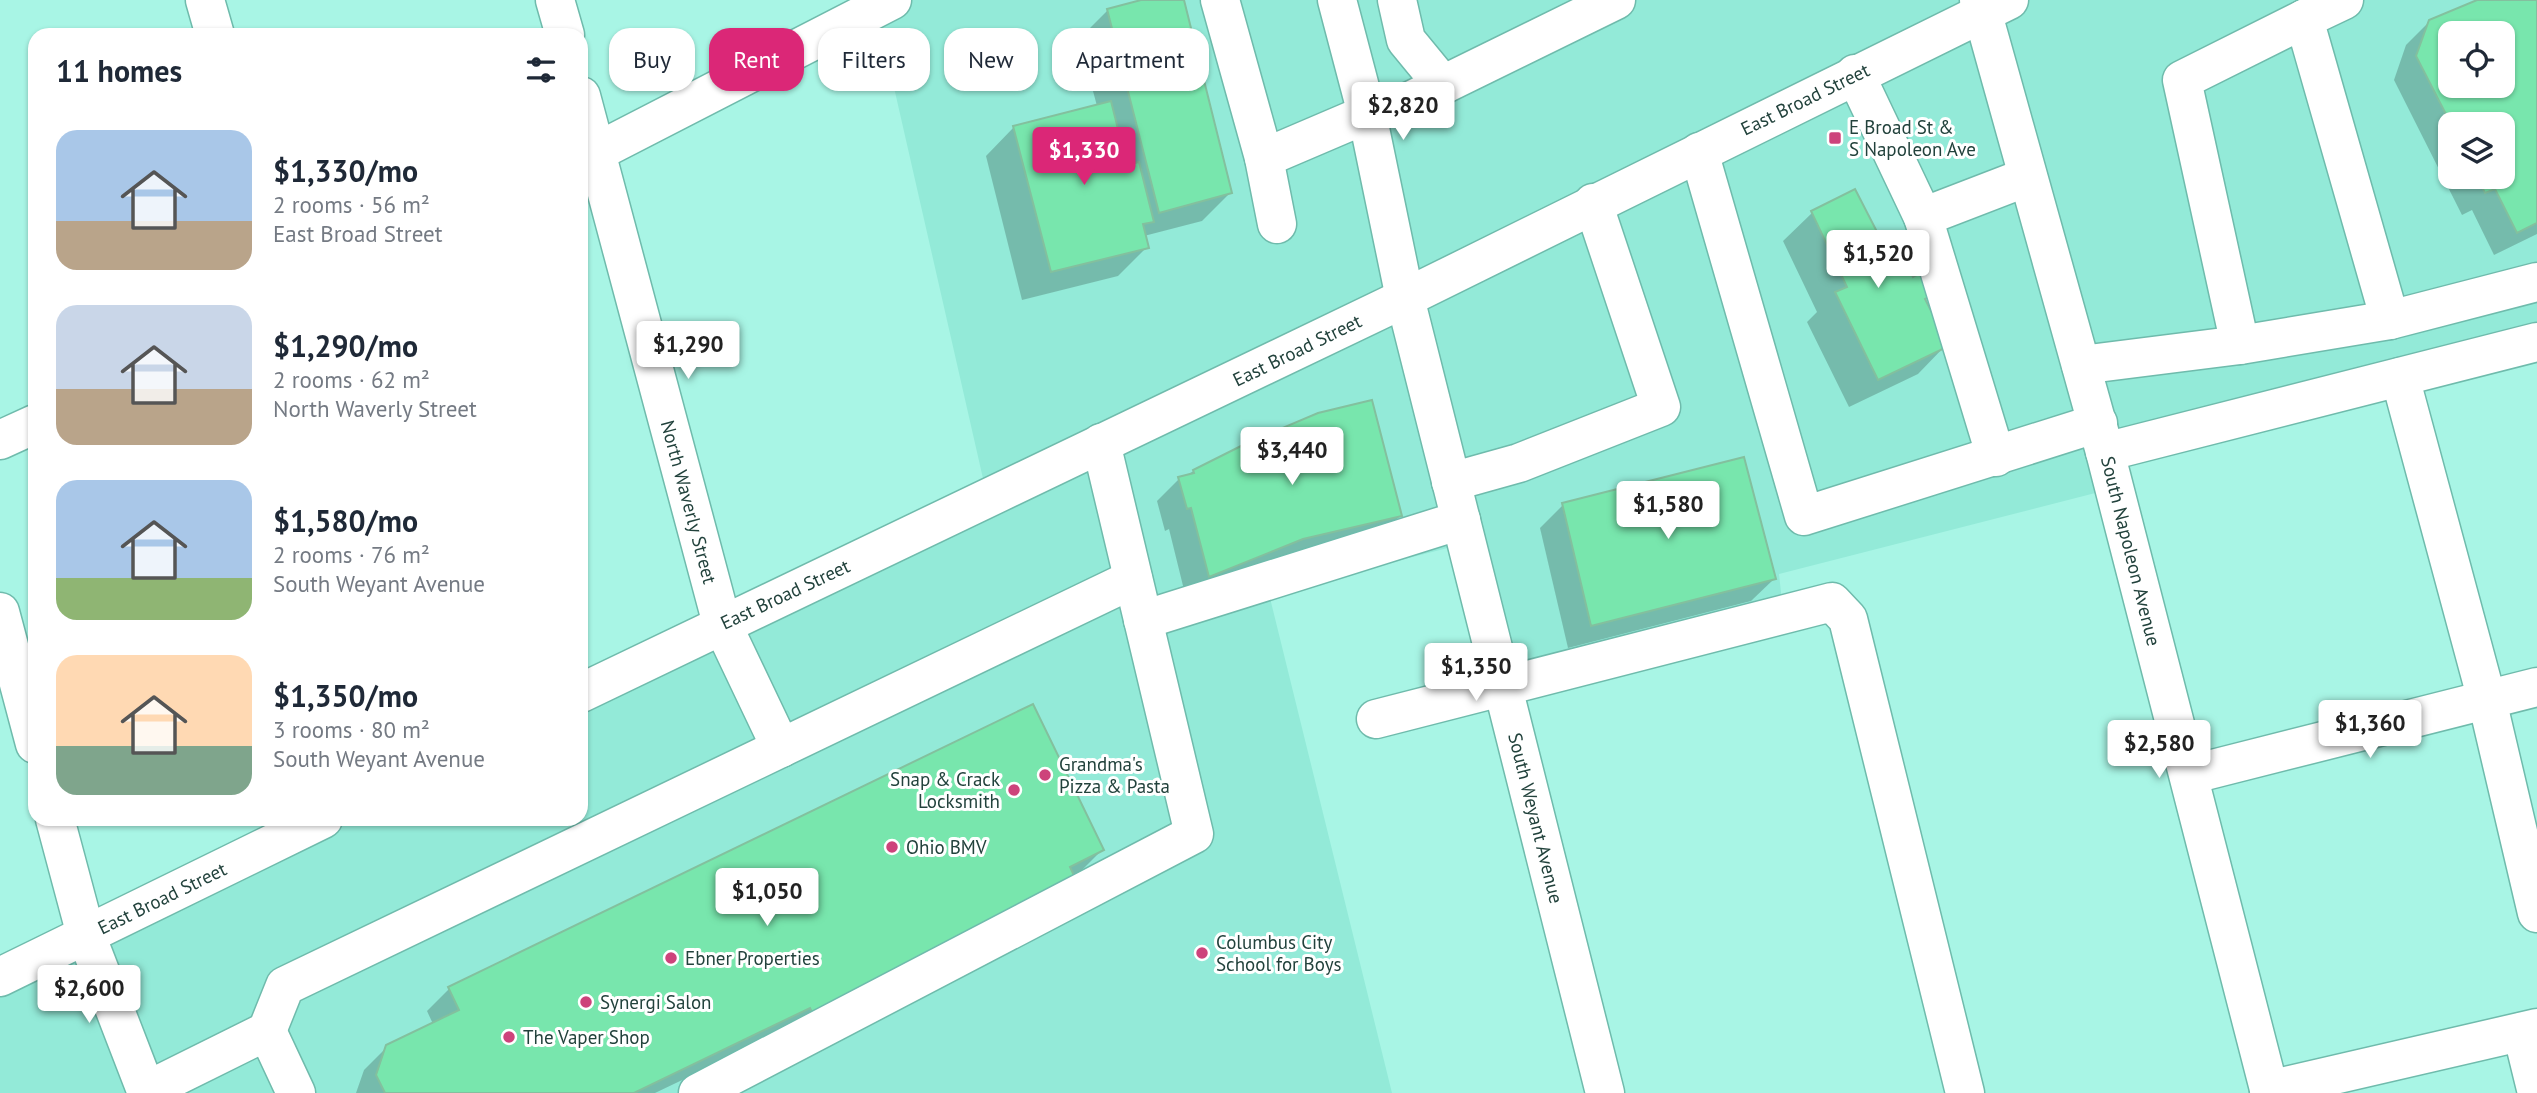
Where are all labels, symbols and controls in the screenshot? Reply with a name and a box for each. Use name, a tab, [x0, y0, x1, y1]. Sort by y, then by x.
map controls	[2438, 21, 2515, 189]
button: locate	[2438, 21, 2515, 98]
chip: Buy	[609, 28, 695, 91]
chip: Rent	[709, 28, 804, 91]
chip: Filters	[818, 28, 930, 91]
chip: New	[944, 28, 1038, 91]
chip: Apartment	[1052, 28, 1209, 91]
text: 11 homes	[56, 51, 182, 90]
icon: filters	[522, 51, 560, 89]
street label: East Broad Street	[1737, 57, 1874, 140]
pin: $2,820	[1346, 82, 1460, 142]
text: $2,820	[1367, 90, 1439, 119]
button: layers	[2438, 112, 2515, 189]
place label: E Broad St & S Napoleon Ave	[1849, 115, 1976, 161]
pin: $1,330	[1027, 128, 1141, 187]
marker: E Broad St & S Napoleon Ave	[1827, 130, 1843, 146]
text: $1,330	[1048, 135, 1120, 164]
text: $1,330/mo	[273, 151, 418, 190]
icon: home	[112, 158, 196, 242]
text: 2 rooms · 56 m²	[273, 190, 430, 219]
text: East Broad Street	[273, 219, 443, 248]
pin: $1,520	[1821, 230, 1935, 290]
text: $1,520	[1842, 238, 1914, 267]
street label: East Broad Street	[1229, 308, 1366, 391]
pin: $1,290	[631, 322, 745, 381]
text: $1,290/mo	[273, 326, 418, 365]
text: $1,290	[652, 329, 724, 358]
icon: home	[112, 333, 196, 417]
text: 2 rooms · 62 m²	[273, 365, 430, 394]
text: North Waverly Street	[273, 394, 477, 423]
street label: North Waverly Street	[656, 418, 723, 587]
pin: $3,440	[1235, 428, 1349, 487]
text: $3,440	[1256, 435, 1328, 464]
street label: South Napoleon Avenue	[2096, 454, 2166, 648]
pin: $1,580	[1611, 482, 1725, 541]
text: $1,580	[1632, 489, 1704, 518]
text: $1,580/mo	[273, 501, 418, 540]
icon: home	[112, 508, 196, 592]
text: 2 rooms · 76 m²	[273, 540, 430, 569]
street label: East Broad Street	[716, 553, 854, 634]
text: South Weyant Avenue	[273, 569, 485, 598]
pin: $1,350	[1419, 644, 1533, 703]
text: $1,350	[1440, 651, 1512, 680]
text: $1,350/mo	[273, 676, 418, 715]
icon: home	[112, 683, 196, 767]
pin: $1,360	[2313, 700, 2427, 760]
text: $1,360	[2334, 708, 2406, 737]
text: 3 rooms · 80 m²	[273, 715, 430, 744]
pin: $2,580	[2102, 720, 2216, 780]
text: $2,580	[2123, 728, 2195, 757]
street label: South Weyant Avenue	[1503, 730, 1569, 906]
text: South Weyant Avenue	[273, 744, 485, 773]
place label: Grandma's Pizza & Pasta	[1059, 752, 1170, 798]
place label: Snap & Crack Locksmith	[890, 767, 1000, 813]
marker: Grandma's Pizza & Pasta	[1037, 767, 1053, 783]
marker: Snap & Crack Locksmith	[1006, 782, 1022, 798]
place label: Ohio BMV	[906, 835, 987, 859]
marker: Ohio BMV	[884, 839, 900, 855]
street label: East Broad Street	[94, 856, 231, 939]
pin: $1,050	[710, 869, 824, 928]
text: $1,050	[731, 876, 803, 905]
place label: Columbus City School for Boys	[1216, 930, 1342, 976]
marker: Columbus City School for Boys	[1194, 945, 1210, 961]
place label: Ebner Properties	[685, 946, 820, 970]
marker: Ebner Properties	[663, 950, 679, 966]
pin: $2,600	[32, 965, 146, 1025]
text: $2,600	[53, 973, 125, 1002]
place label: Synergi Salon	[600, 990, 711, 1014]
marker: Synergi Salon	[578, 994, 594, 1010]
place label: The Vaper Shop	[523, 1025, 650, 1049]
marker: The Vaper Shop	[501, 1029, 517, 1045]

